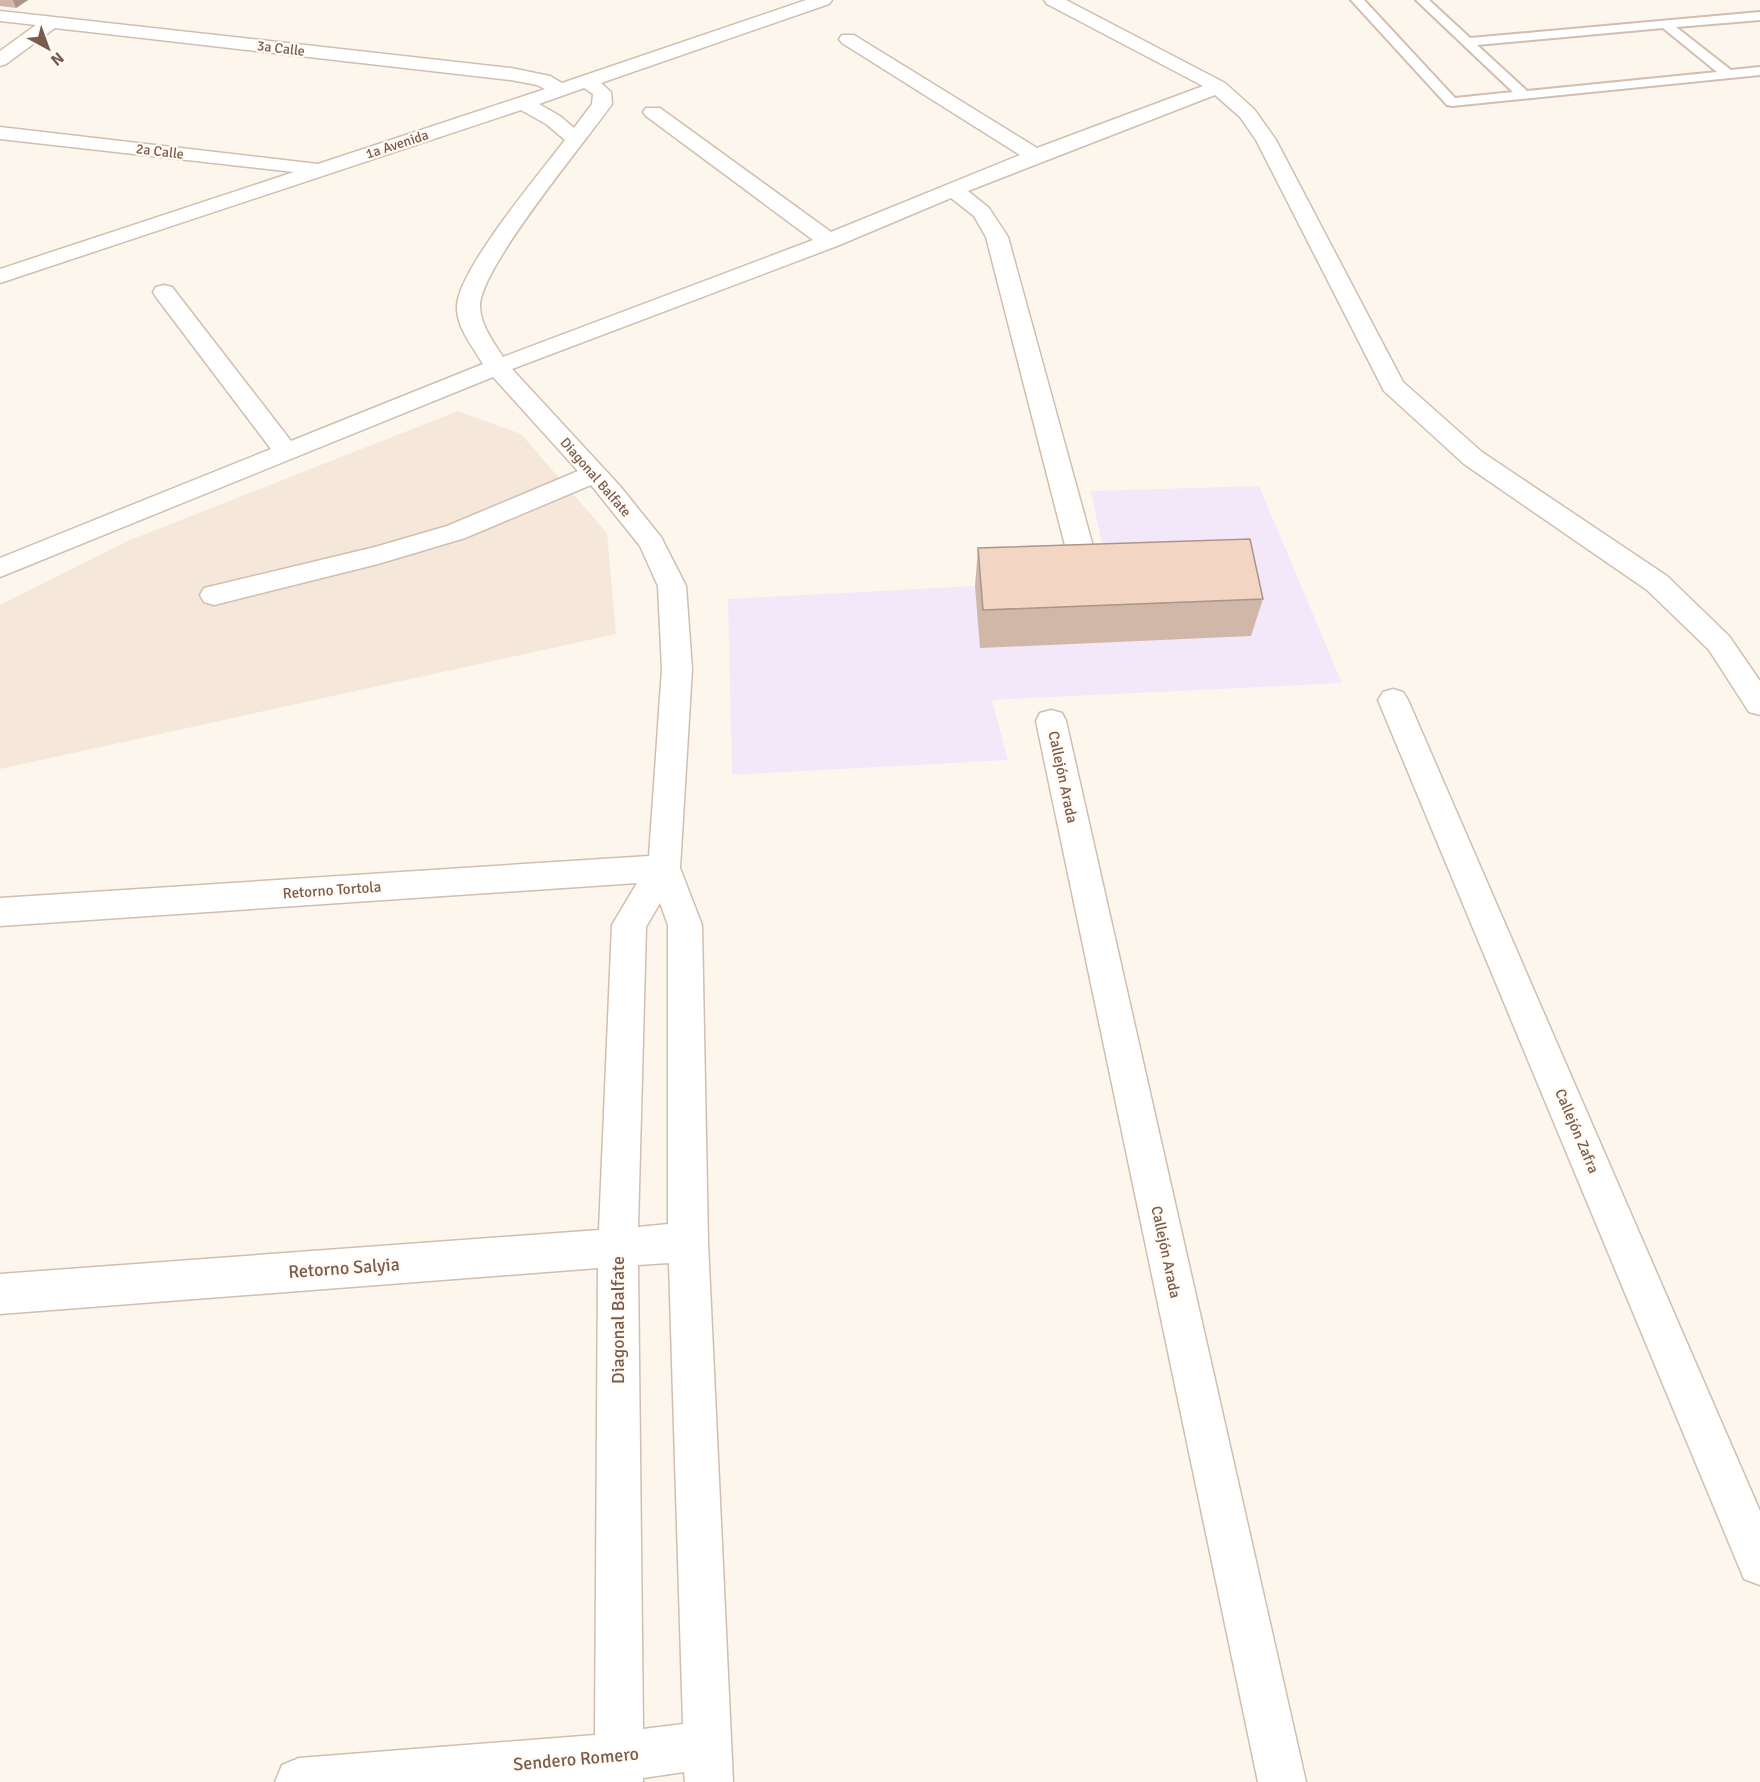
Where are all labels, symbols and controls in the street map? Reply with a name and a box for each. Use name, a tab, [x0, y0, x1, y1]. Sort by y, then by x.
north arrow	[18, 18, 78, 78]
street label: 3a Calle	[256, 37, 306, 60]
text: N	[46, 47, 68, 70]
street label: 1a Avenida	[364, 126, 431, 163]
street label: 2a Calle	[135, 140, 185, 163]
street label: Diagonal Balfate	[557, 434, 635, 520]
street label: Callejón Arada	[1044, 729, 1082, 825]
street label: Retorno Tortola	[282, 878, 382, 902]
street label: Callejón Zafra	[1551, 1086, 1603, 1176]
street label: Callejón Arada	[1147, 1204, 1185, 1300]
street label: Retorno Salyia	[288, 1253, 400, 1283]
street label: Diagonal Balfate	[607, 1256, 629, 1384]
street label: Sendero Romero	[512, 1743, 640, 1775]

